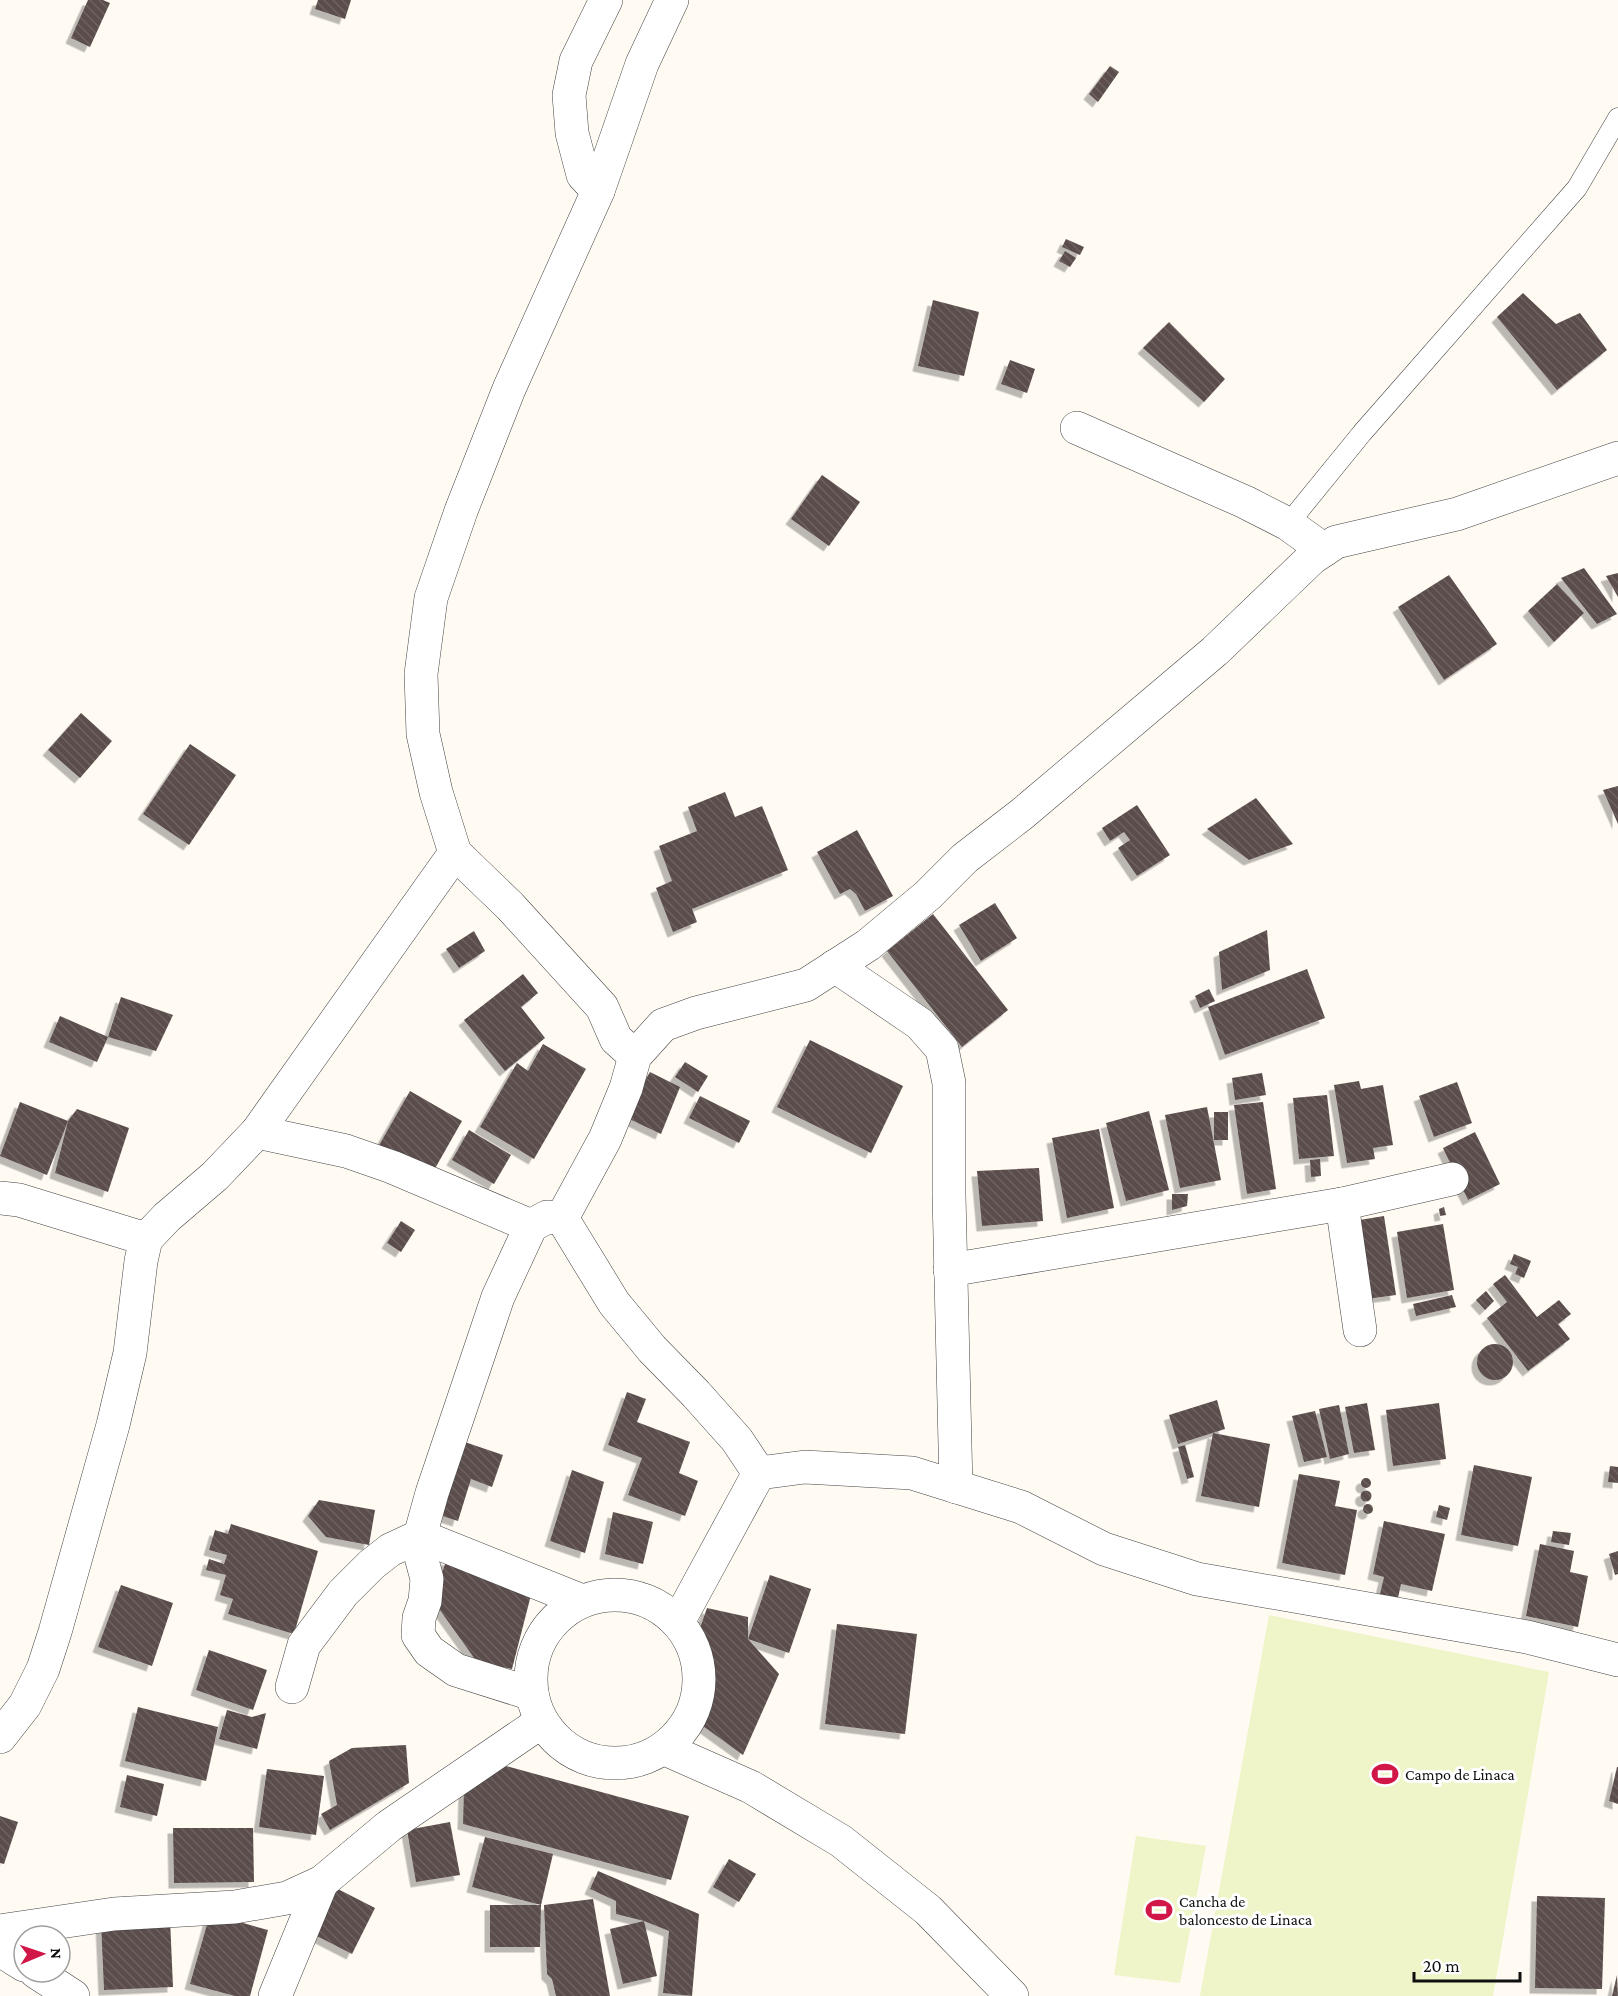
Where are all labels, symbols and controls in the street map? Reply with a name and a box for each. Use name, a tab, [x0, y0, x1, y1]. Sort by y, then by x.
sports icon: Campo de Linaca	[1370, 1759, 1400, 1789]
place label: Campo de Linaca	[1405, 1766, 1515, 1784]
place label: Cancha de baloncesto de Linaca	[1179, 1893, 1313, 1928]
sports icon: Cancha de baloncesto de Linaca	[1144, 1895, 1174, 1925]
north arrow	[12, 1924, 72, 1984]
scale bar	[1414, 1945, 1520, 1983]
text: N	[48, 1948, 65, 1959]
text: 20 m	[1423, 1956, 1460, 1976]

